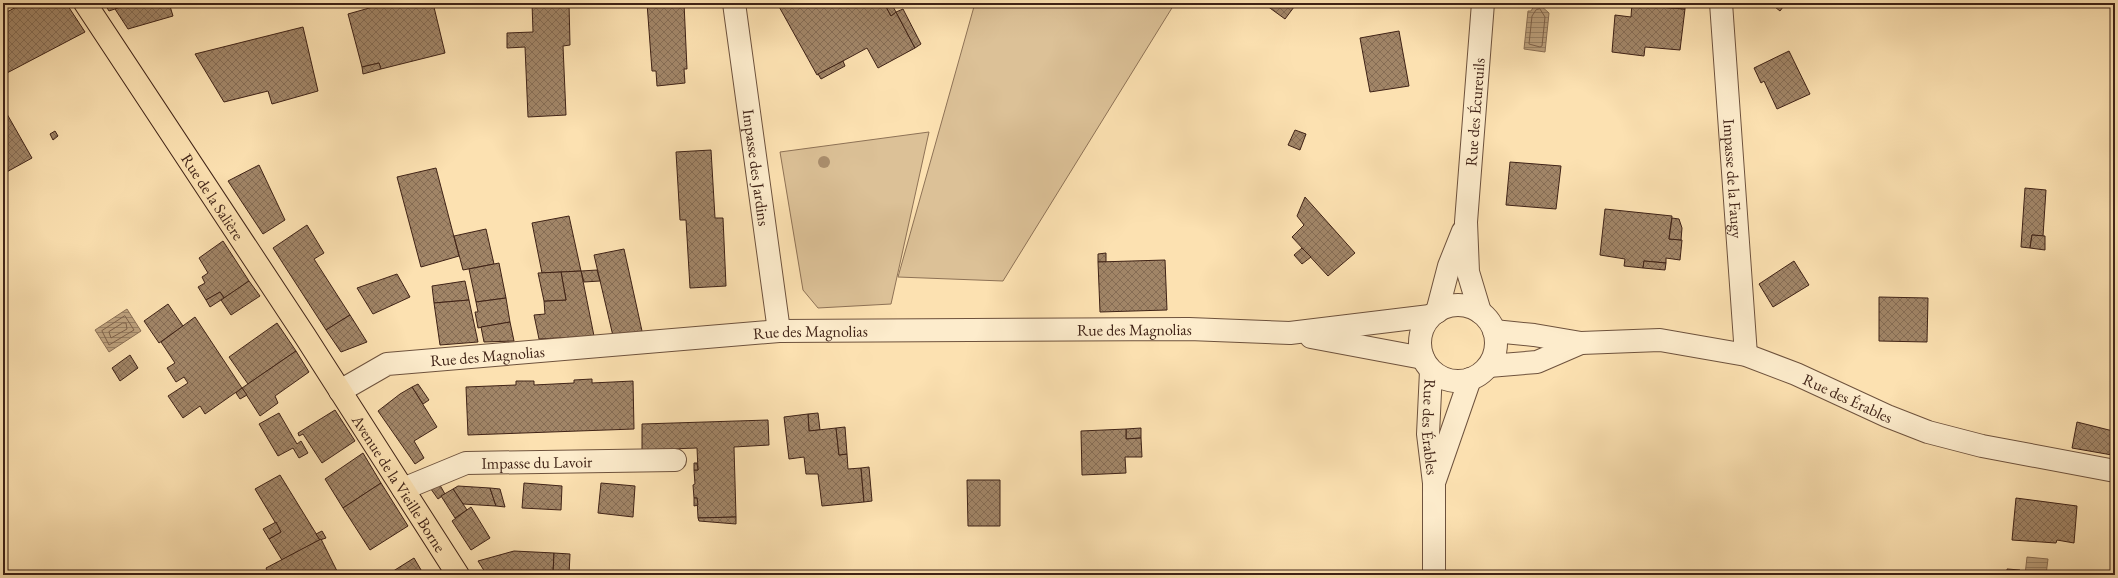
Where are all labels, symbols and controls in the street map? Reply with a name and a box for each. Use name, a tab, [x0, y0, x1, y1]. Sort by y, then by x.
street label: Rue des Écureuils	[1460, 57, 1490, 167]
street label: Impasse des Jardins	[738, 108, 774, 227]
street label: Impasse de la Faugy	[1718, 118, 1748, 240]
street label: Rue de la Salière	[176, 149, 249, 244]
street label: Rue des Magnolias	[1077, 319, 1192, 341]
street label: Rue des Magnolias	[752, 321, 868, 344]
street label: Rue des Magnolias	[429, 341, 546, 371]
street label: Rue des Érables	[1800, 369, 1895, 428]
street label: Rue des Érables	[1417, 378, 1443, 476]
street label: Avenue de la Vieille Borne	[347, 410, 451, 556]
street label: Impasse du Lavoir	[481, 451, 593, 474]

